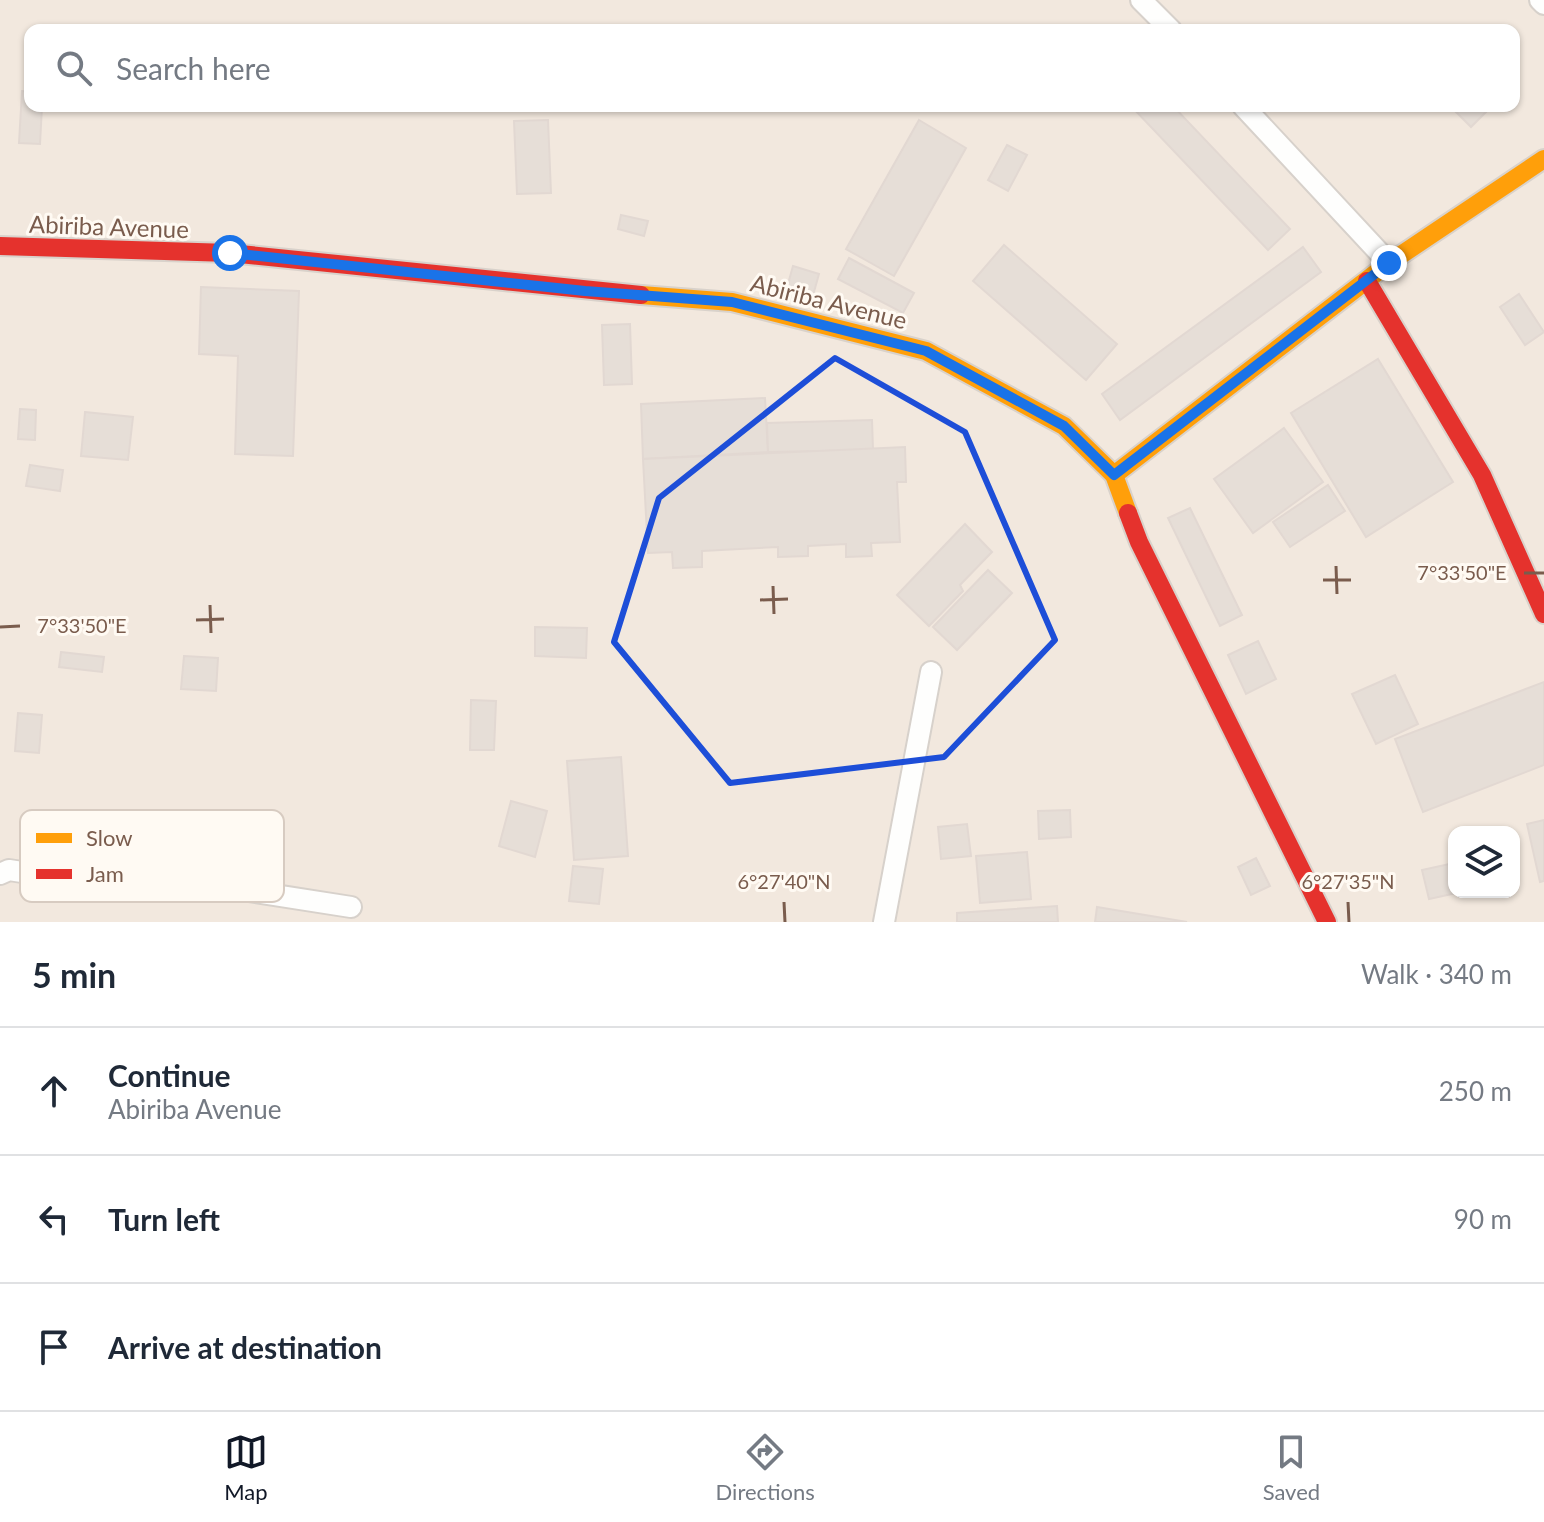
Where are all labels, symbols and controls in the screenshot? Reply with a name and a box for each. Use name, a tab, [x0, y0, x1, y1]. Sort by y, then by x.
search box	[24, 24, 1520, 112]
icon: search	[52, 46, 96, 90]
text: Search here	[116, 50, 271, 86]
street label: Abiriba Avenue	[29, 209, 189, 243]
route start	[212, 235, 248, 271]
route end	[1371, 245, 1407, 281]
street label: Abiriba Avenue	[748, 268, 910, 334]
text: 7°33'50"E	[1417, 560, 1507, 584]
text: 7°33'50"E	[37, 613, 127, 637]
legend	[20, 810, 284, 902]
text: Slow	[86, 824, 133, 851]
map controls	[1448, 826, 1520, 898]
button: layers	[1448, 826, 1520, 898]
text: Jam	[86, 860, 124, 887]
text: 6°27'40"N	[737, 869, 831, 893]
text: 6°27'35"N	[1301, 869, 1395, 893]
text: 5 min	[32, 954, 116, 995]
text: Walk · 340 m	[1361, 958, 1512, 990]
text: Continue	[108, 1057, 231, 1093]
icon: ahead	[32, 1069, 76, 1113]
text: 250 m	[1439, 1075, 1512, 1107]
text: Abiriba Avenue	[108, 1093, 281, 1125]
icon: left	[32, 1197, 76, 1241]
text: Turn left	[108, 1201, 220, 1237]
text: 90 m	[1454, 1203, 1512, 1235]
icon: arrive	[32, 1325, 76, 1369]
text: Arrive at destination	[108, 1329, 382, 1365]
tab: Map	[224, 1430, 268, 1505]
tab: Directions	[716, 1430, 815, 1505]
tab: Saved	[1263, 1430, 1320, 1505]

